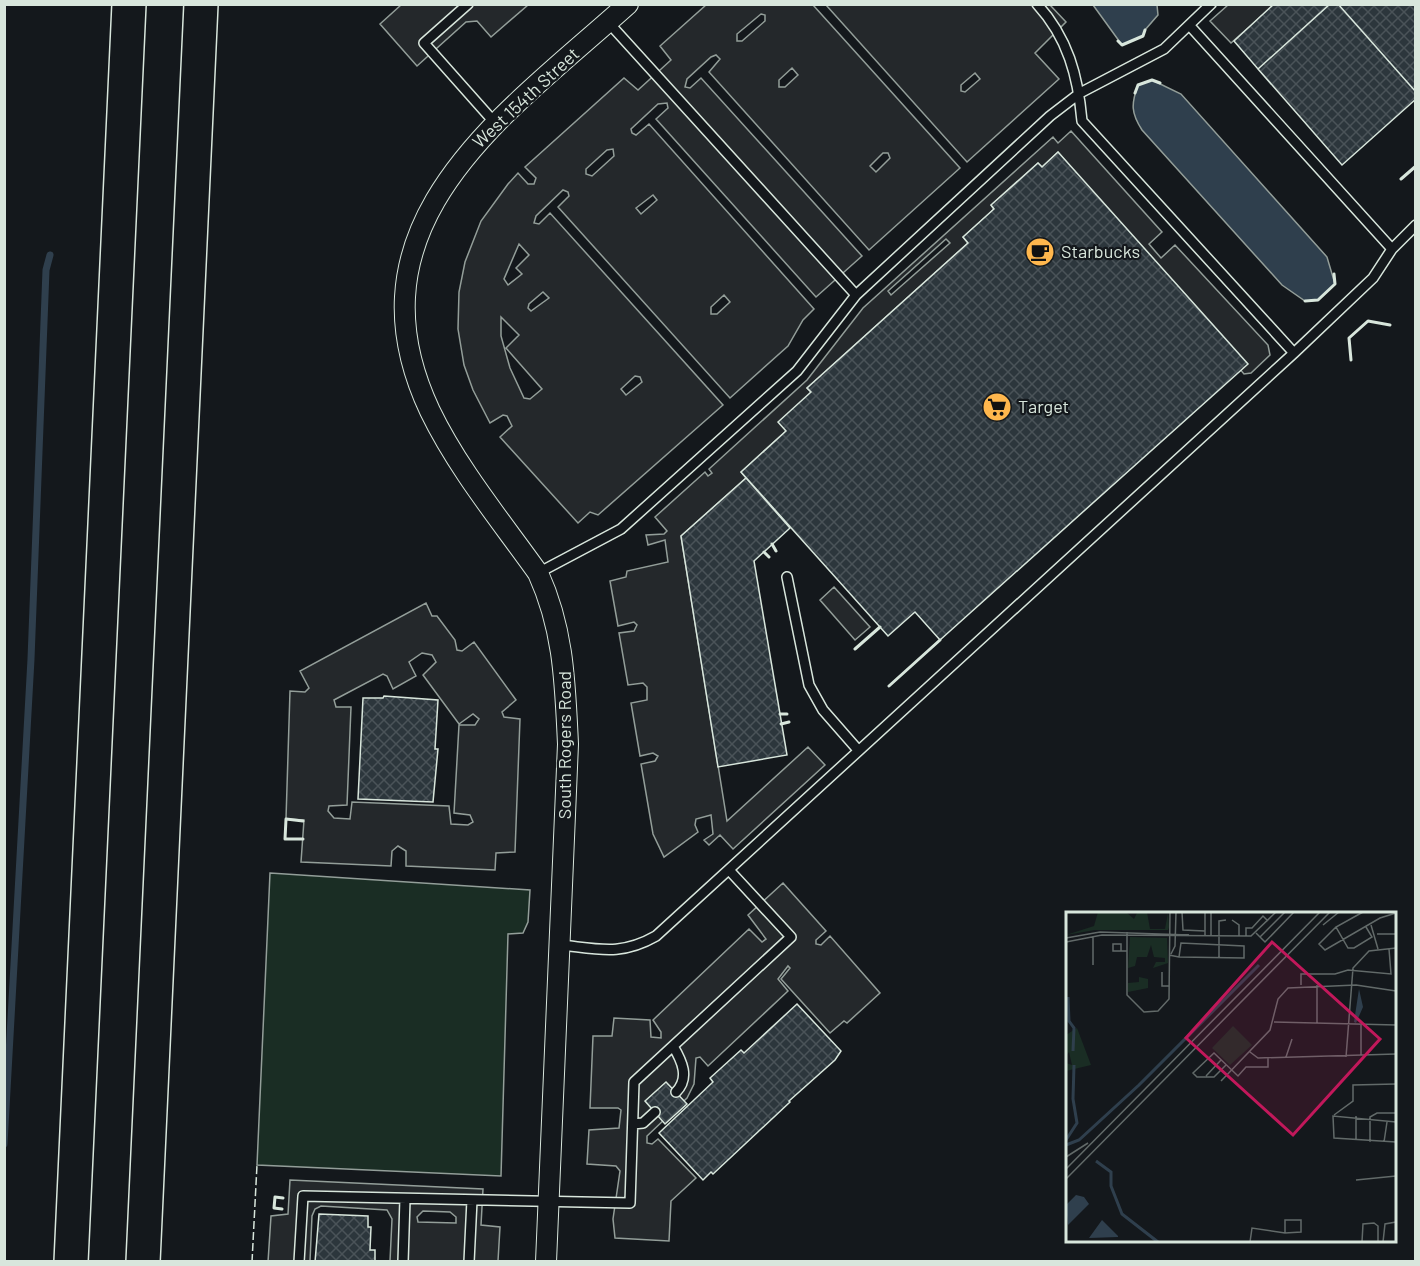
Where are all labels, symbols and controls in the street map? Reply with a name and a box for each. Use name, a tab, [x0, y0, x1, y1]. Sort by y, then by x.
street label: West 154th Street	[467, 42, 583, 152]
cafe icon: Starbucks	[1024, 236, 1056, 268]
place label: Starbucks	[1061, 240, 1140, 262]
supermarket icon: Target	[981, 391, 1013, 423]
place label: Target	[1018, 395, 1069, 417]
street label: South Rogers Road	[553, 671, 575, 819]
inset map	[1066, 912, 1396, 1242]

